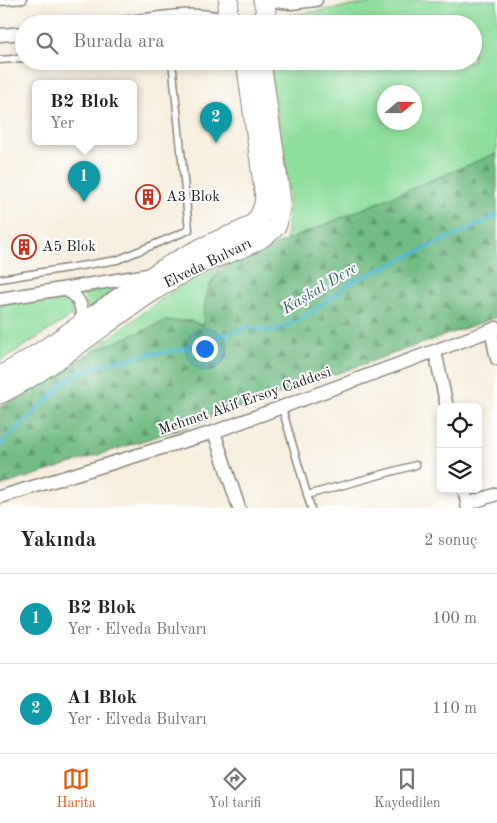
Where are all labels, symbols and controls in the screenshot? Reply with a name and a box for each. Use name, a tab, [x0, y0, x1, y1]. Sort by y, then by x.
search box	[15, 15, 482, 70]
icon: search	[33, 29, 61, 57]
text: Burada ara	[73, 33, 165, 52]
popup	[32, 80, 137, 145]
north arrow	[377, 85, 422, 130]
text: B2 Blok	[50, 93, 119, 112]
pin: 2	[200, 102, 232, 143]
text: Yer	[50, 116, 74, 132]
pin: 1	[68, 161, 100, 202]
building icon: A3 Blok	[135, 184, 161, 210]
place label: A3 Blok	[166, 190, 220, 205]
building icon: A5 Blok	[11, 234, 37, 260]
street label: Elveda Bulvarı	[162, 236, 254, 292]
place label: A5 Blok	[42, 240, 96, 255]
water label: Kaşkal Dere	[279, 260, 361, 318]
your location	[192, 336, 218, 362]
street label: Mehmet Akif Ersoy Caddesi	[157, 365, 333, 439]
map controls	[437, 403, 482, 493]
button: locate	[437, 403, 482, 448]
button: layers	[437, 448, 482, 493]
text: Yakında	[20, 530, 96, 551]
text: 2 sonuç	[424, 533, 477, 549]
text: B2 Blok	[67, 599, 136, 618]
text: 1	[31, 611, 41, 627]
text: 100 m	[432, 611, 477, 627]
text: Yer · Elveda Bulvarı	[67, 622, 207, 638]
text: A1 Blok	[67, 689, 137, 708]
text: 2	[31, 701, 41, 717]
text: 110 m	[432, 701, 477, 717]
text: Yer · Elveda Bulvarı	[67, 712, 207, 728]
tab: Harita	[56, 765, 96, 812]
tab: Yol tarifi	[209, 765, 261, 812]
tab: Kaydedilen	[374, 765, 441, 812]

